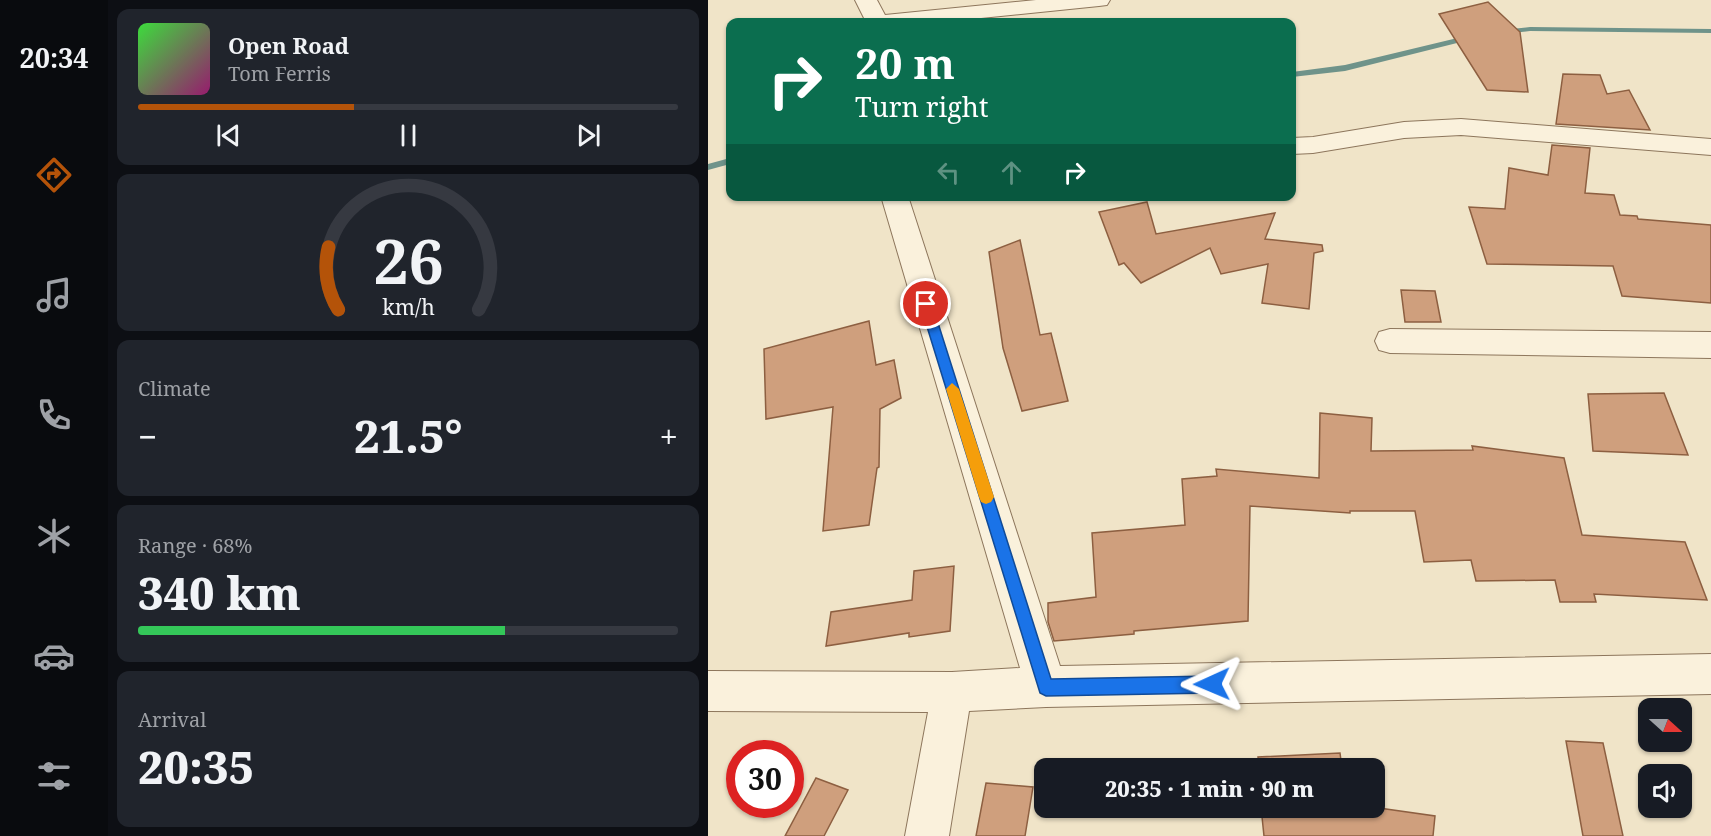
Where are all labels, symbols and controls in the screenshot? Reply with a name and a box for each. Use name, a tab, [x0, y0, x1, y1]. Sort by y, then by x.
text: Open Road	[228, 30, 349, 60]
text: 20 m	[855, 34, 955, 91]
text: 20:34	[19, 39, 89, 76]
icon: right	[756, 42, 834, 120]
text: Tom Ferris	[228, 60, 331, 87]
text: Turn right	[855, 88, 988, 125]
icon: previous	[212, 119, 245, 152]
icon: pause	[392, 119, 425, 152]
icon: next	[572, 119, 605, 152]
icon: directions	[33, 154, 75, 196]
icon: left	[932, 156, 965, 189]
icon: ahead	[995, 156, 1028, 189]
icon: right	[1058, 156, 1091, 189]
text: 26	[373, 217, 443, 302]
icon: music	[33, 274, 75, 316]
pin	[900, 278, 951, 329]
icon: arrive	[909, 287, 942, 320]
text: km/h	[382, 292, 435, 321]
text: Climate	[138, 375, 211, 402]
icon: phone	[33, 394, 75, 436]
text: 21.5°	[354, 405, 463, 466]
text: −	[138, 414, 157, 459]
text: +	[660, 414, 678, 459]
icon: climate	[33, 515, 75, 557]
text: Range · 68%	[138, 532, 252, 559]
text: 340 km	[138, 562, 301, 623]
icon: car	[33, 635, 75, 677]
position arrow	[1180, 652, 1244, 716]
north arrow	[1638, 698, 1692, 752]
map controls	[1638, 698, 1692, 818]
text: Arrival	[138, 706, 206, 733]
text: 20:35	[138, 736, 254, 797]
speed limit sign: 30	[726, 740, 804, 818]
icon: filters	[33, 755, 75, 797]
button: sound	[1638, 764, 1692, 818]
text: 20:35 · 1 min · 90 m	[1105, 773, 1314, 803]

